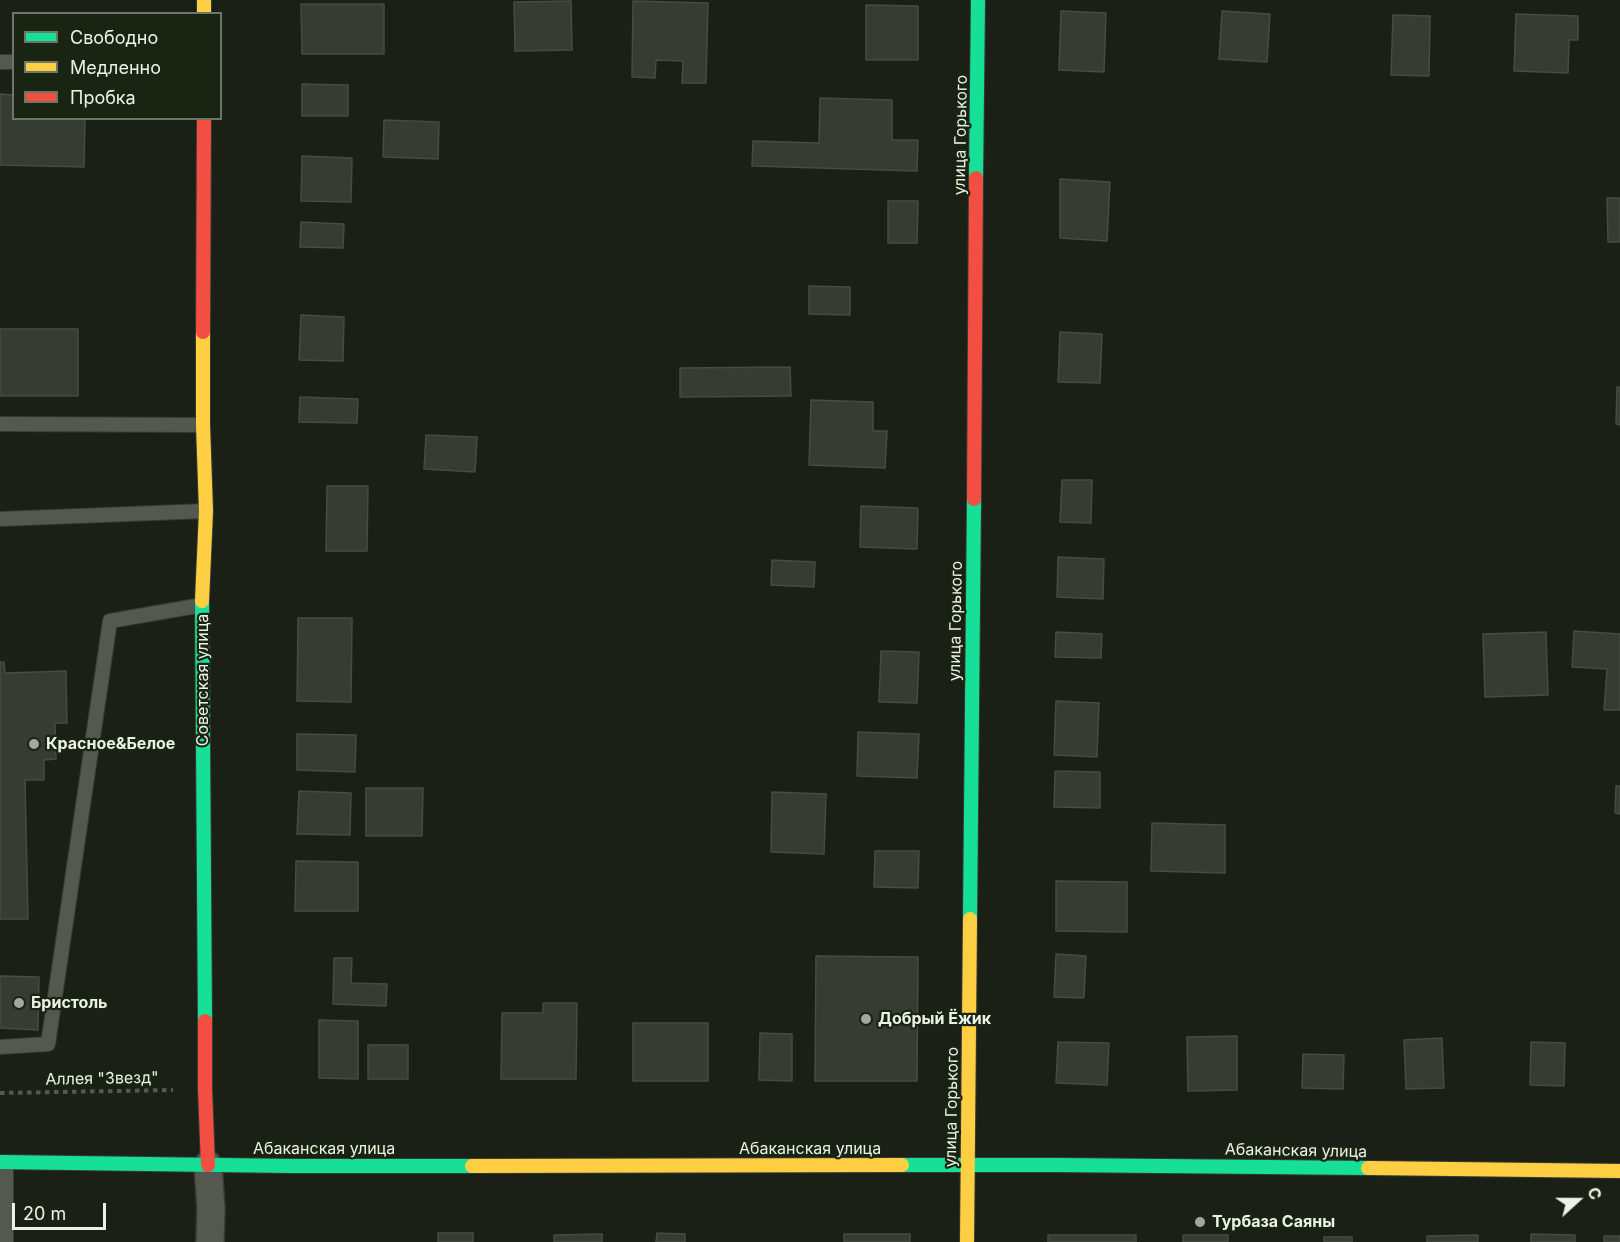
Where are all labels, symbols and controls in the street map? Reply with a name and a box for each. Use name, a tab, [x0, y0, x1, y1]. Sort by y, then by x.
legend	[12, 12, 222, 120]
text: Свободно	[70, 27, 158, 48]
text: Медленно	[70, 57, 161, 78]
street label: улица Горького	[950, 75, 972, 195]
text: Пробка	[70, 87, 136, 108]
street label: улица Горького	[945, 561, 967, 681]
street label: Советская улица	[193, 614, 213, 746]
place label: Красное&Белое	[46, 734, 175, 754]
marker: Красное&Белое	[27, 737, 41, 751]
place label: Бристоль	[31, 993, 108, 1013]
marker: Бристоль	[12, 996, 26, 1010]
place label: Добрый Ёжик	[878, 1009, 991, 1029]
marker: Добрый Ёжик	[859, 1012, 873, 1026]
street label: улица Горького	[941, 1047, 963, 1167]
street label: Аллея "Звезд"	[45, 1068, 159, 1090]
street label: Абаканская улица	[253, 1139, 395, 1159]
street label: Абаканская улица	[739, 1139, 881, 1159]
street label: Абаканская улица	[1225, 1140, 1367, 1162]
north arrow	[1548, 1170, 1608, 1230]
text: С	[1583, 1184, 1606, 1203]
scale bar	[15, 1191, 110, 1229]
text: 20 m	[23, 1203, 66, 1224]
place label: Турбаза Саяны	[1212, 1212, 1335, 1232]
marker: Турбаза Саяны	[1193, 1215, 1207, 1229]

